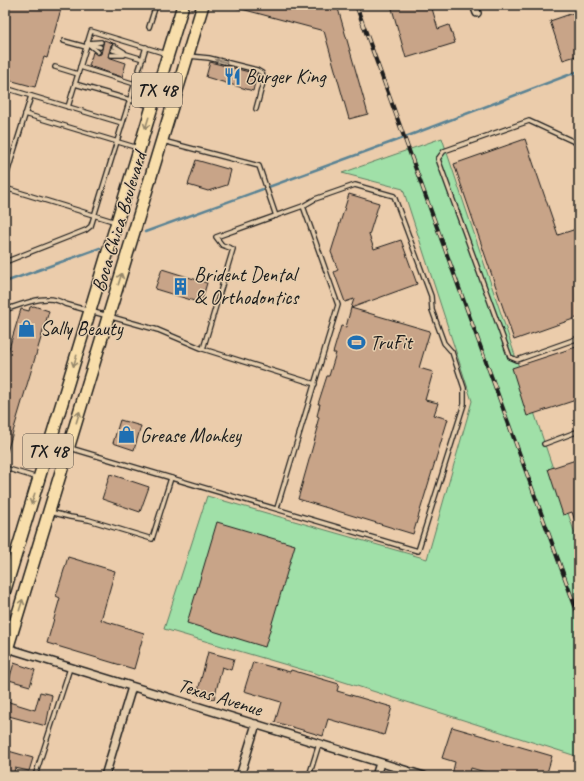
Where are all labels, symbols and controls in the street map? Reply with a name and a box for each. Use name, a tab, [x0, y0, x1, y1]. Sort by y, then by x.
one-way arrow	[214, 57, 227, 64]
place label: Burger King	[245, 64, 327, 89]
restaurant icon: Burger King	[222, 66, 242, 86]
road number: TX 48	[132, 73, 182, 107]
one-way arrow	[143, 116, 150, 129]
street label: Boca Chica Boulevard	[86, 146, 153, 295]
place label: Brident Dental & Orthodontics	[194, 262, 300, 310]
one-way arrow	[117, 272, 124, 285]
building icon: Brident Dental & Orthodontics	[171, 276, 191, 296]
place label: Sally Beauty	[40, 316, 124, 341]
shop icon: Sally Beauty	[17, 318, 37, 338]
place label: TruFit	[370, 330, 414, 355]
sports icon: TruFit	[347, 332, 367, 352]
one-way arrow	[71, 355, 78, 368]
one-way arrow	[75, 410, 82, 423]
place label: Grease Monkey	[140, 423, 242, 448]
shop icon: Grease Monkey	[117, 425, 137, 445]
road number: TX 48	[23, 434, 73, 468]
one-way arrow	[29, 492, 36, 505]
one-way arrow	[17, 600, 25, 612]
street label: Texas Avenue	[175, 672, 266, 722]

